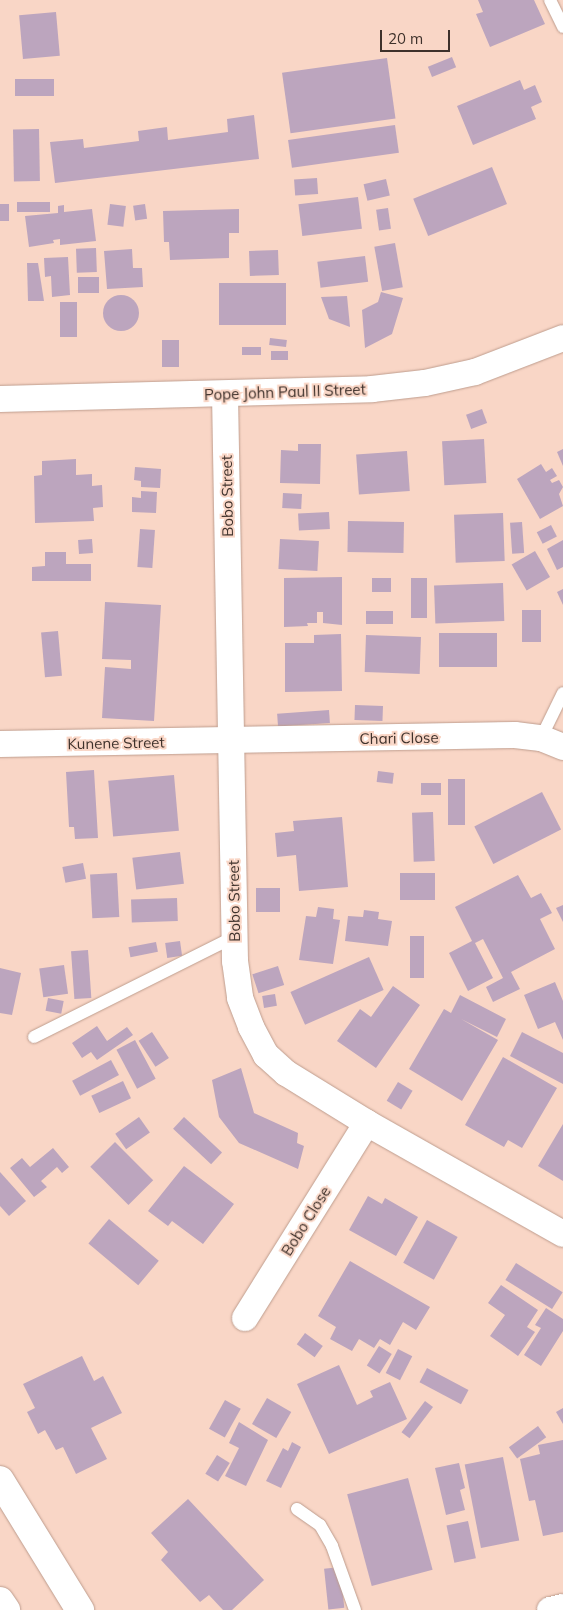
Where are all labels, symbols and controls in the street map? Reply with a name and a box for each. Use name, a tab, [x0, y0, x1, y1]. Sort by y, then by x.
scale bar	[383, 20, 453, 52]
text: 20 m	[388, 29, 423, 48]
street label: Pope John Paul II Street	[204, 380, 366, 404]
street label: Bobo Street	[217, 455, 237, 537]
street label: Chari Close	[359, 728, 439, 748]
street label: Kunene Street	[67, 733, 165, 753]
street label: Bobo Street	[224, 860, 244, 942]
street label: Bobo Close	[278, 1183, 334, 1259]

